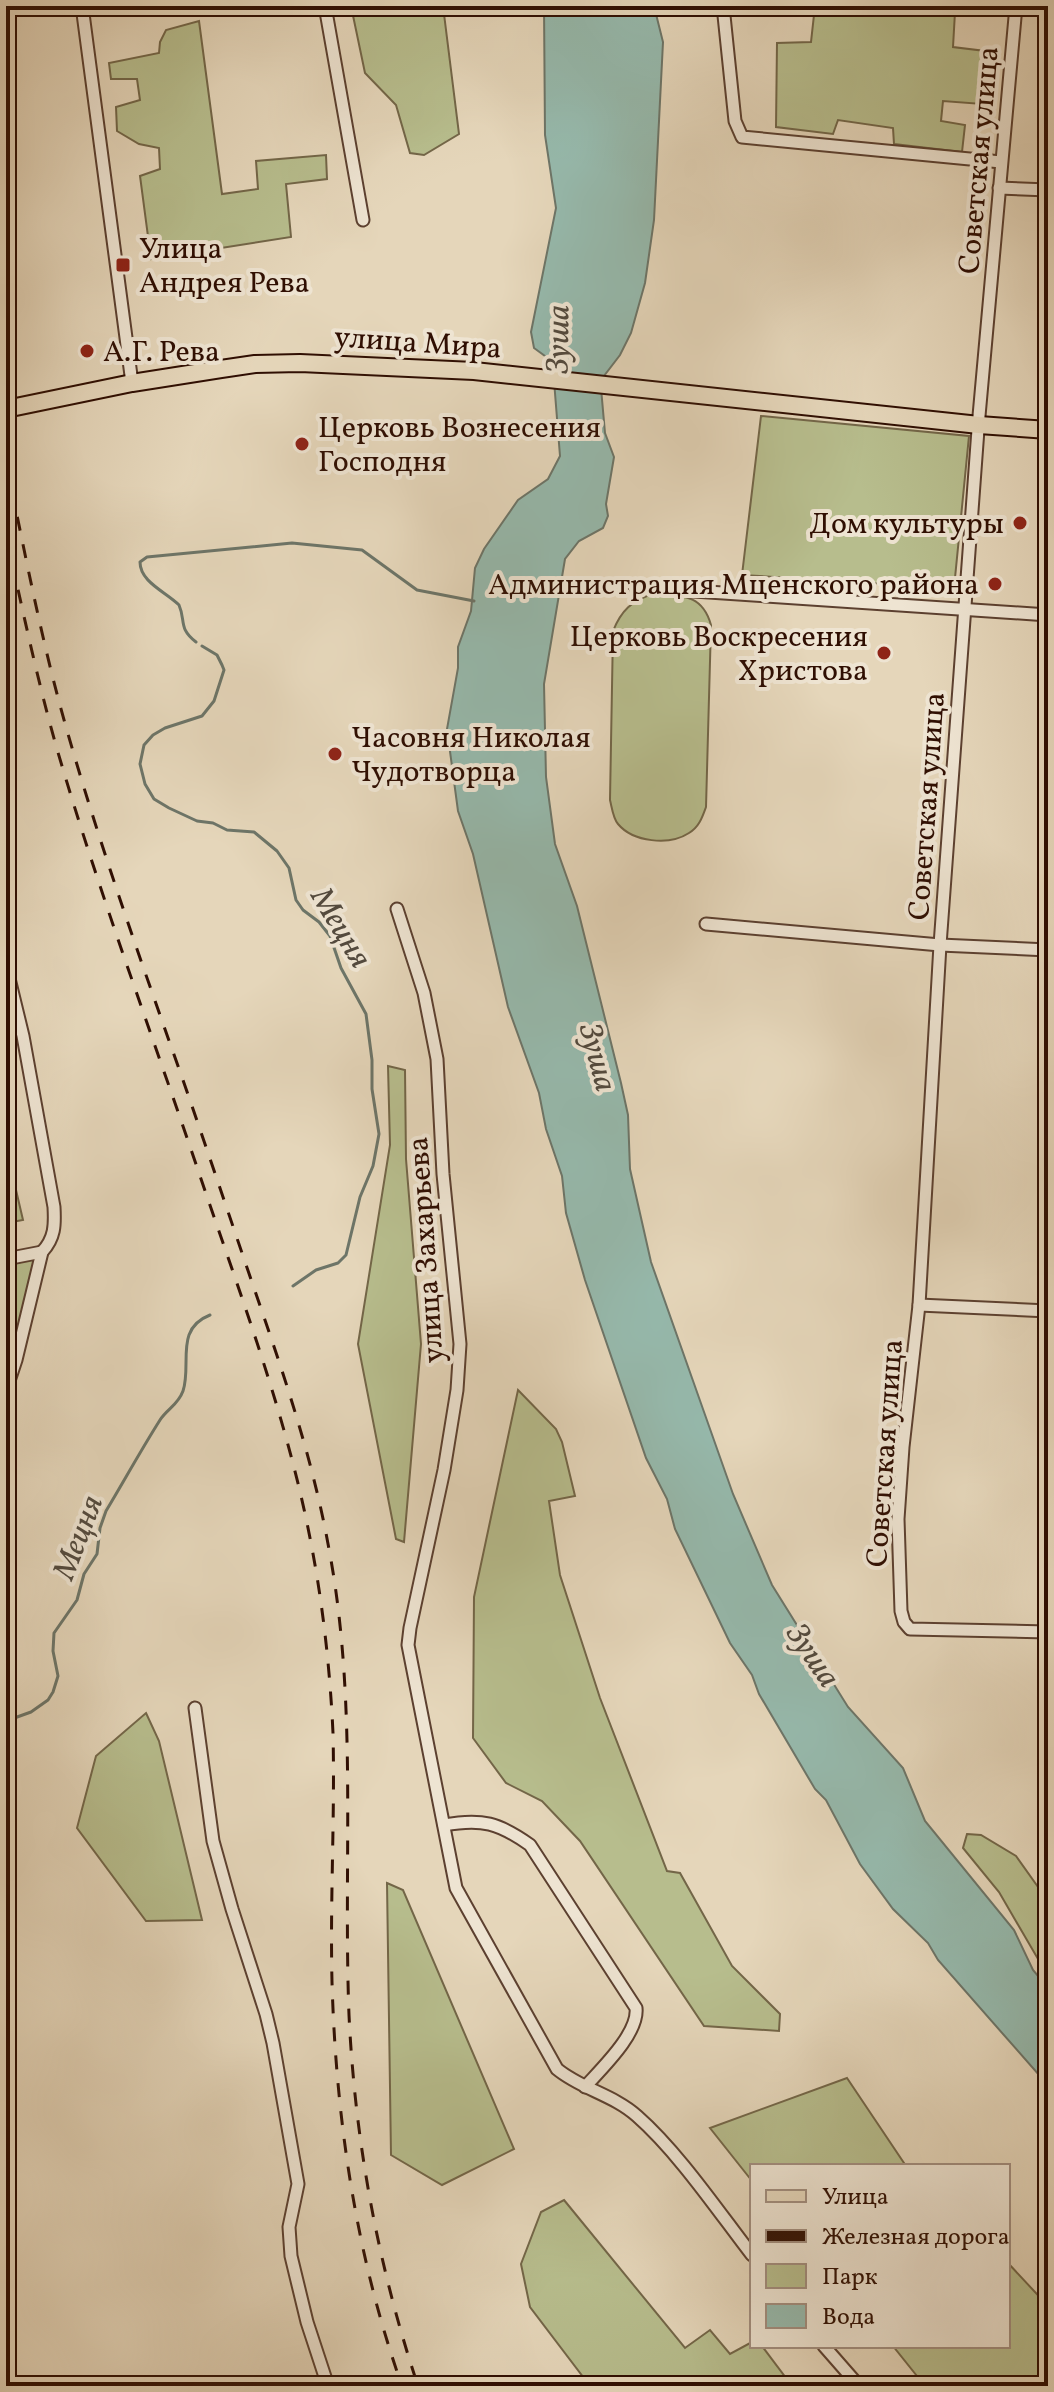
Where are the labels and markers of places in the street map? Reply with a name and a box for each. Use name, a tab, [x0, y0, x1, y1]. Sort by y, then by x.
place label: Улица Андрея Рева	[139, 229, 310, 305]
marker: Улица Андрея Рева	[114, 256, 132, 274]
place label: А.Г. Рева	[103, 332, 220, 374]
marker: А.Г. Рева	[78, 342, 96, 360]
place label: Церковь Вознесения Господня	[318, 408, 601, 484]
marker: Церковь Вознесения Господня	[293, 435, 311, 453]
place label: Дом культуры	[809, 504, 1004, 546]
marker: Дом культуры	[1011, 514, 1029, 532]
place label: Администрация Мценского района	[488, 565, 979, 607]
marker: Администрация Мценского района	[986, 575, 1004, 593]
place label: Церковь Воскресения Христова	[570, 617, 868, 693]
marker: Церковь Воскресения Христова	[875, 644, 893, 662]
place label: Часовня Николая Чудотворца	[351, 718, 591, 794]
marker: Часовня Николая Чудотворца	[326, 745, 344, 763]

